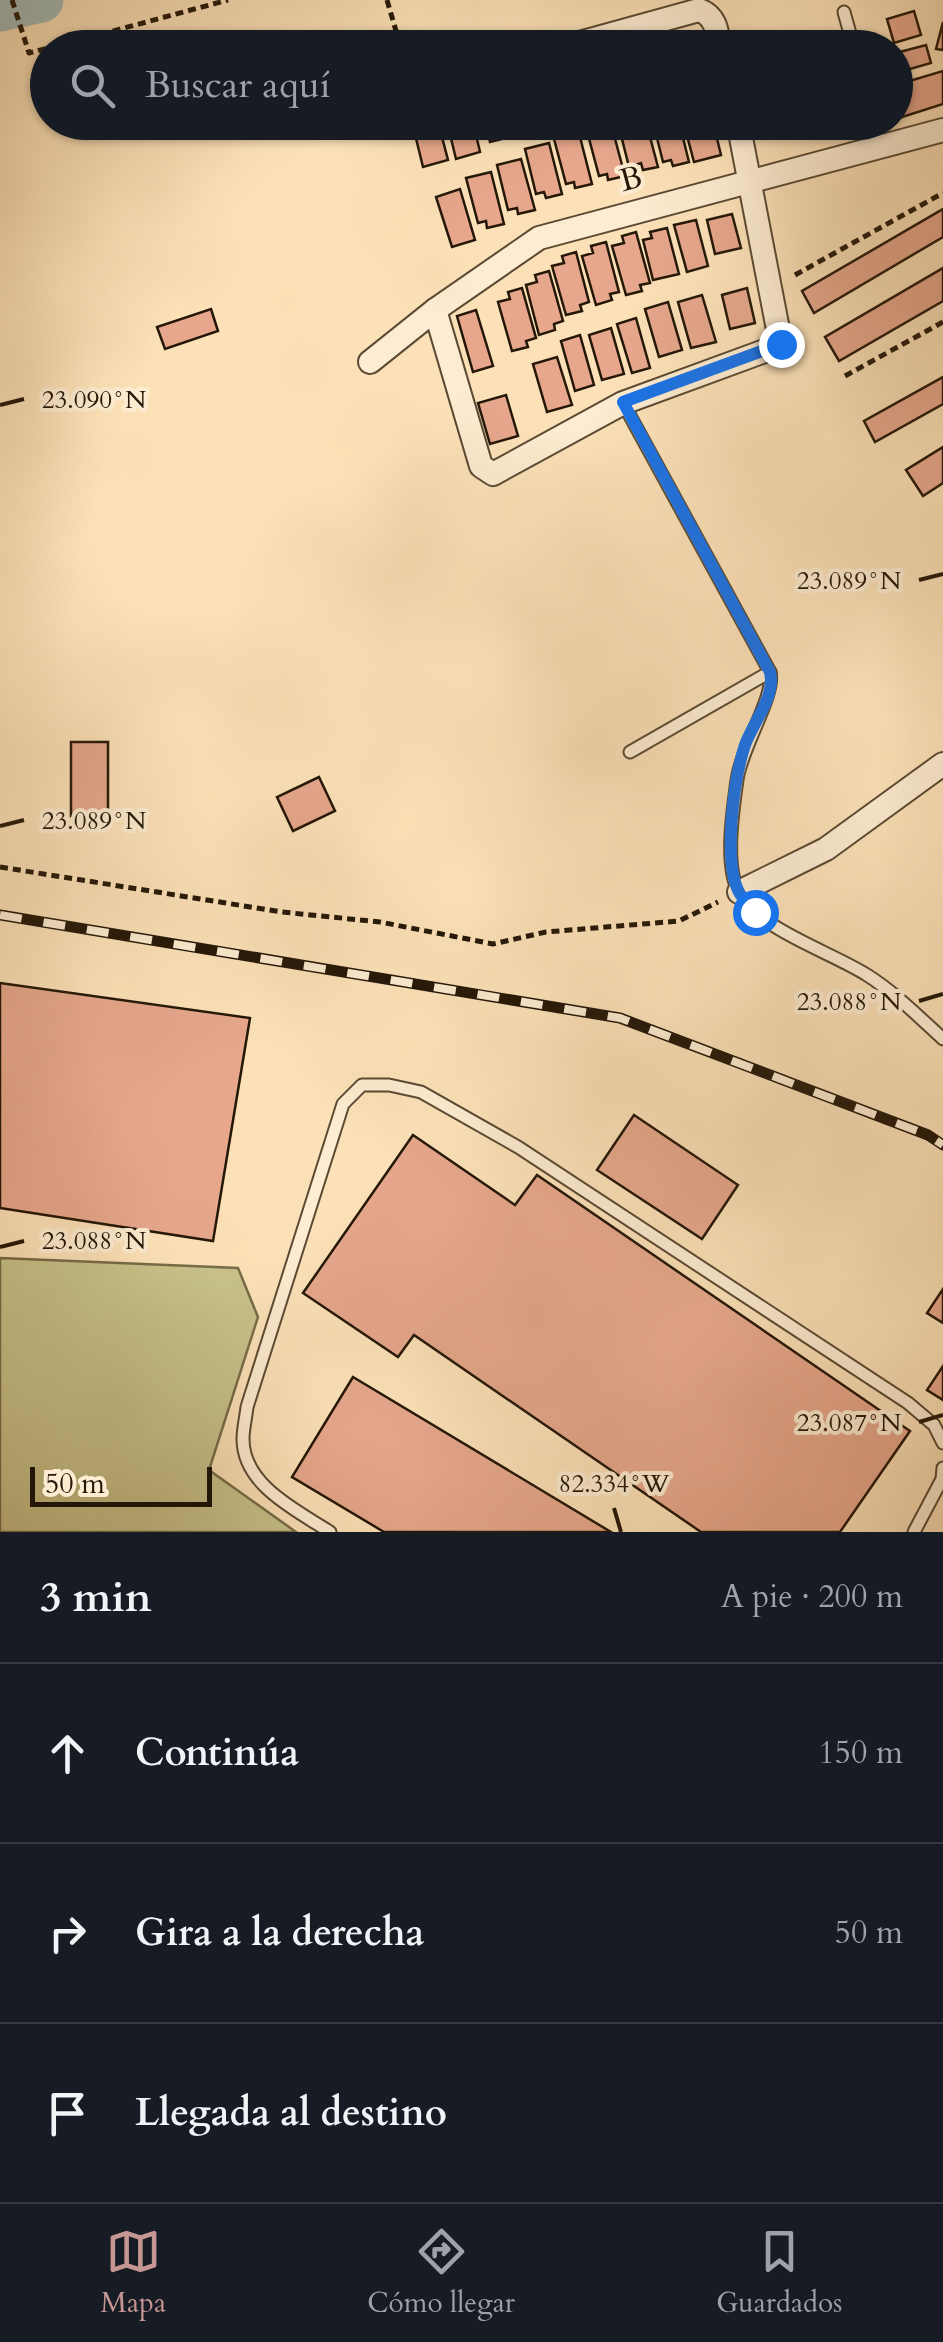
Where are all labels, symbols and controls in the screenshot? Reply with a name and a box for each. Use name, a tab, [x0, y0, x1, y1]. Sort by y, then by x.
search box	[30, 30, 913, 140]
icon: search	[65, 58, 120, 113]
text: Buscar aquí	[145, 59, 331, 111]
street label: B	[615, 155, 647, 203]
route end	[759, 322, 805, 368]
text: 23.090°N	[42, 383, 146, 417]
text: 23.089°N	[797, 564, 901, 598]
text: 23.089°N	[42, 804, 146, 838]
route start	[733, 890, 779, 936]
text: 23.088°N	[797, 985, 901, 1019]
text: 23.088°N	[42, 1224, 146, 1258]
text: 23.087°N	[797, 1406, 901, 1440]
scale bar	[30, 1462, 212, 1506]
text: 50 m	[45, 1465, 105, 1503]
text: 82.334°W	[559, 1467, 670, 1501]
text: 3 min	[40, 1569, 152, 1626]
text: A pie · 200 m	[721, 1575, 903, 1619]
icon: ahead	[40, 1726, 95, 1781]
text: Continúa	[135, 1727, 299, 1779]
text: 150 m	[818, 1731, 903, 1775]
icon: right	[40, 1906, 95, 1961]
text: Gira a la derecha	[135, 1907, 424, 1959]
text: 50 m	[835, 1911, 903, 1955]
icon: arrive	[40, 2086, 95, 2141]
text: Llegada al destino	[135, 2087, 447, 2139]
tab: Mapa	[101, 2224, 166, 2322]
tab: Cómo llegar	[367, 2224, 515, 2322]
tab: Guardados	[716, 2224, 842, 2322]

